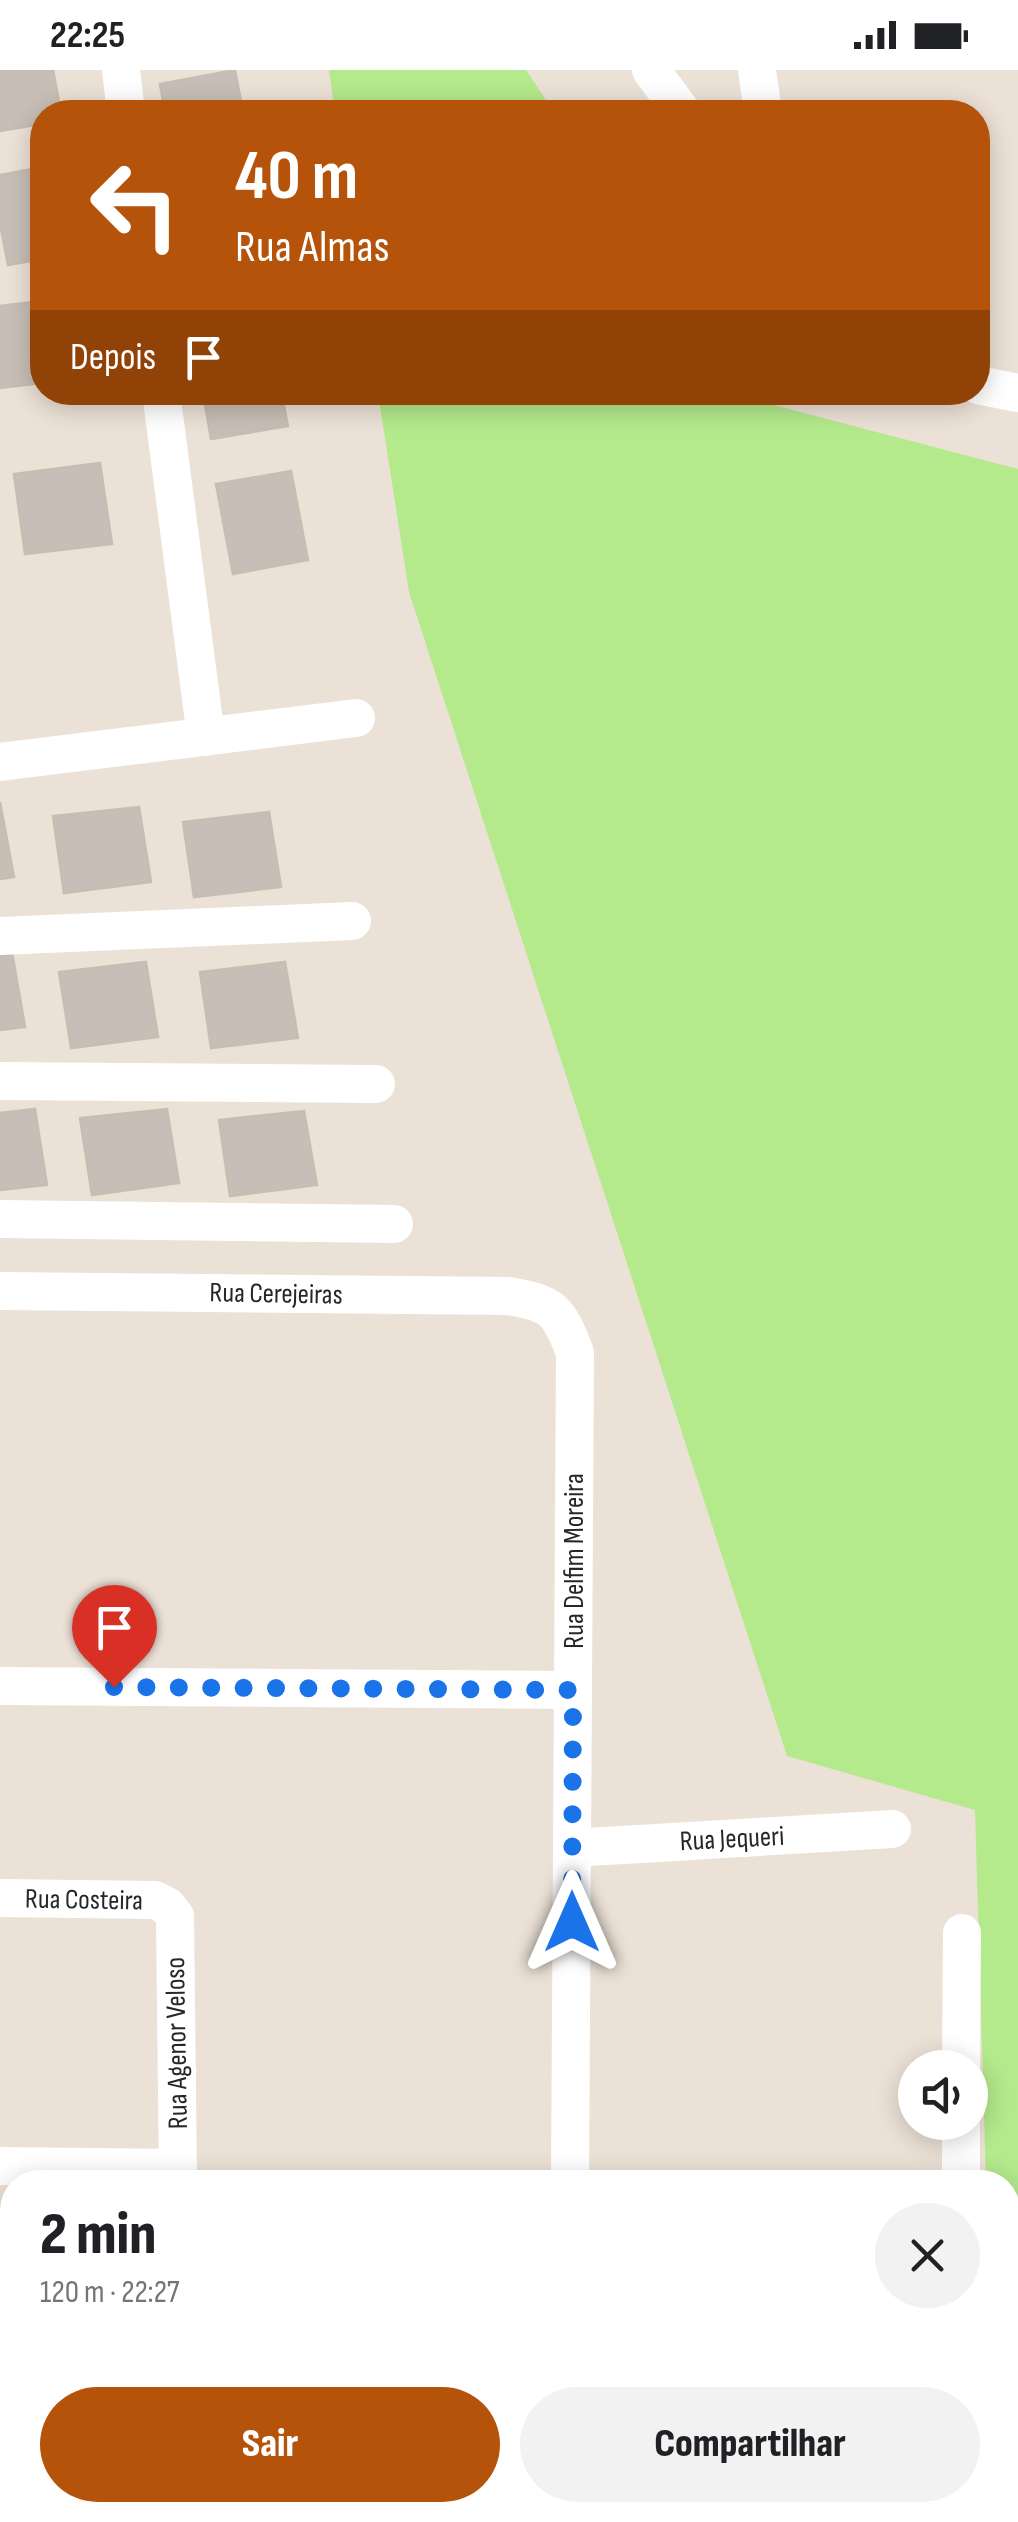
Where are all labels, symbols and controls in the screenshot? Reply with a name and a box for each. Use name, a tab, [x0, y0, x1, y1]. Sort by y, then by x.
text: 22:25	[50, 13, 125, 58]
text: 40 m	[235, 135, 358, 219]
icon: left	[70, 140, 200, 270]
text: Rua Almas	[235, 220, 390, 275]
icon: arrive	[176, 330, 231, 385]
text: Depois	[70, 335, 156, 380]
street label: Rua Cerejeiras	[209, 1276, 343, 1312]
street label: Rua Delfim Moreira	[558, 1473, 591, 1649]
pin	[72, 1585, 157, 1688]
icon: arrive	[87, 1600, 142, 1655]
street label: Rua Jequeri	[679, 1820, 785, 1858]
position arrow	[520, 1870, 624, 1974]
street label: Rua Costeira	[25, 1882, 143, 1918]
street label: Rua Agenor Veloso	[159, 1957, 195, 2129]
map controls	[898, 2050, 988, 2140]
button: sound	[898, 2050, 988, 2140]
text: 2 min	[40, 2199, 156, 2271]
button: close	[875, 2203, 980, 2308]
text: 120 m · 22:27	[40, 2273, 180, 2312]
button: Sair	[40, 2387, 500, 2502]
button: Compartilhar	[520, 2387, 980, 2502]

